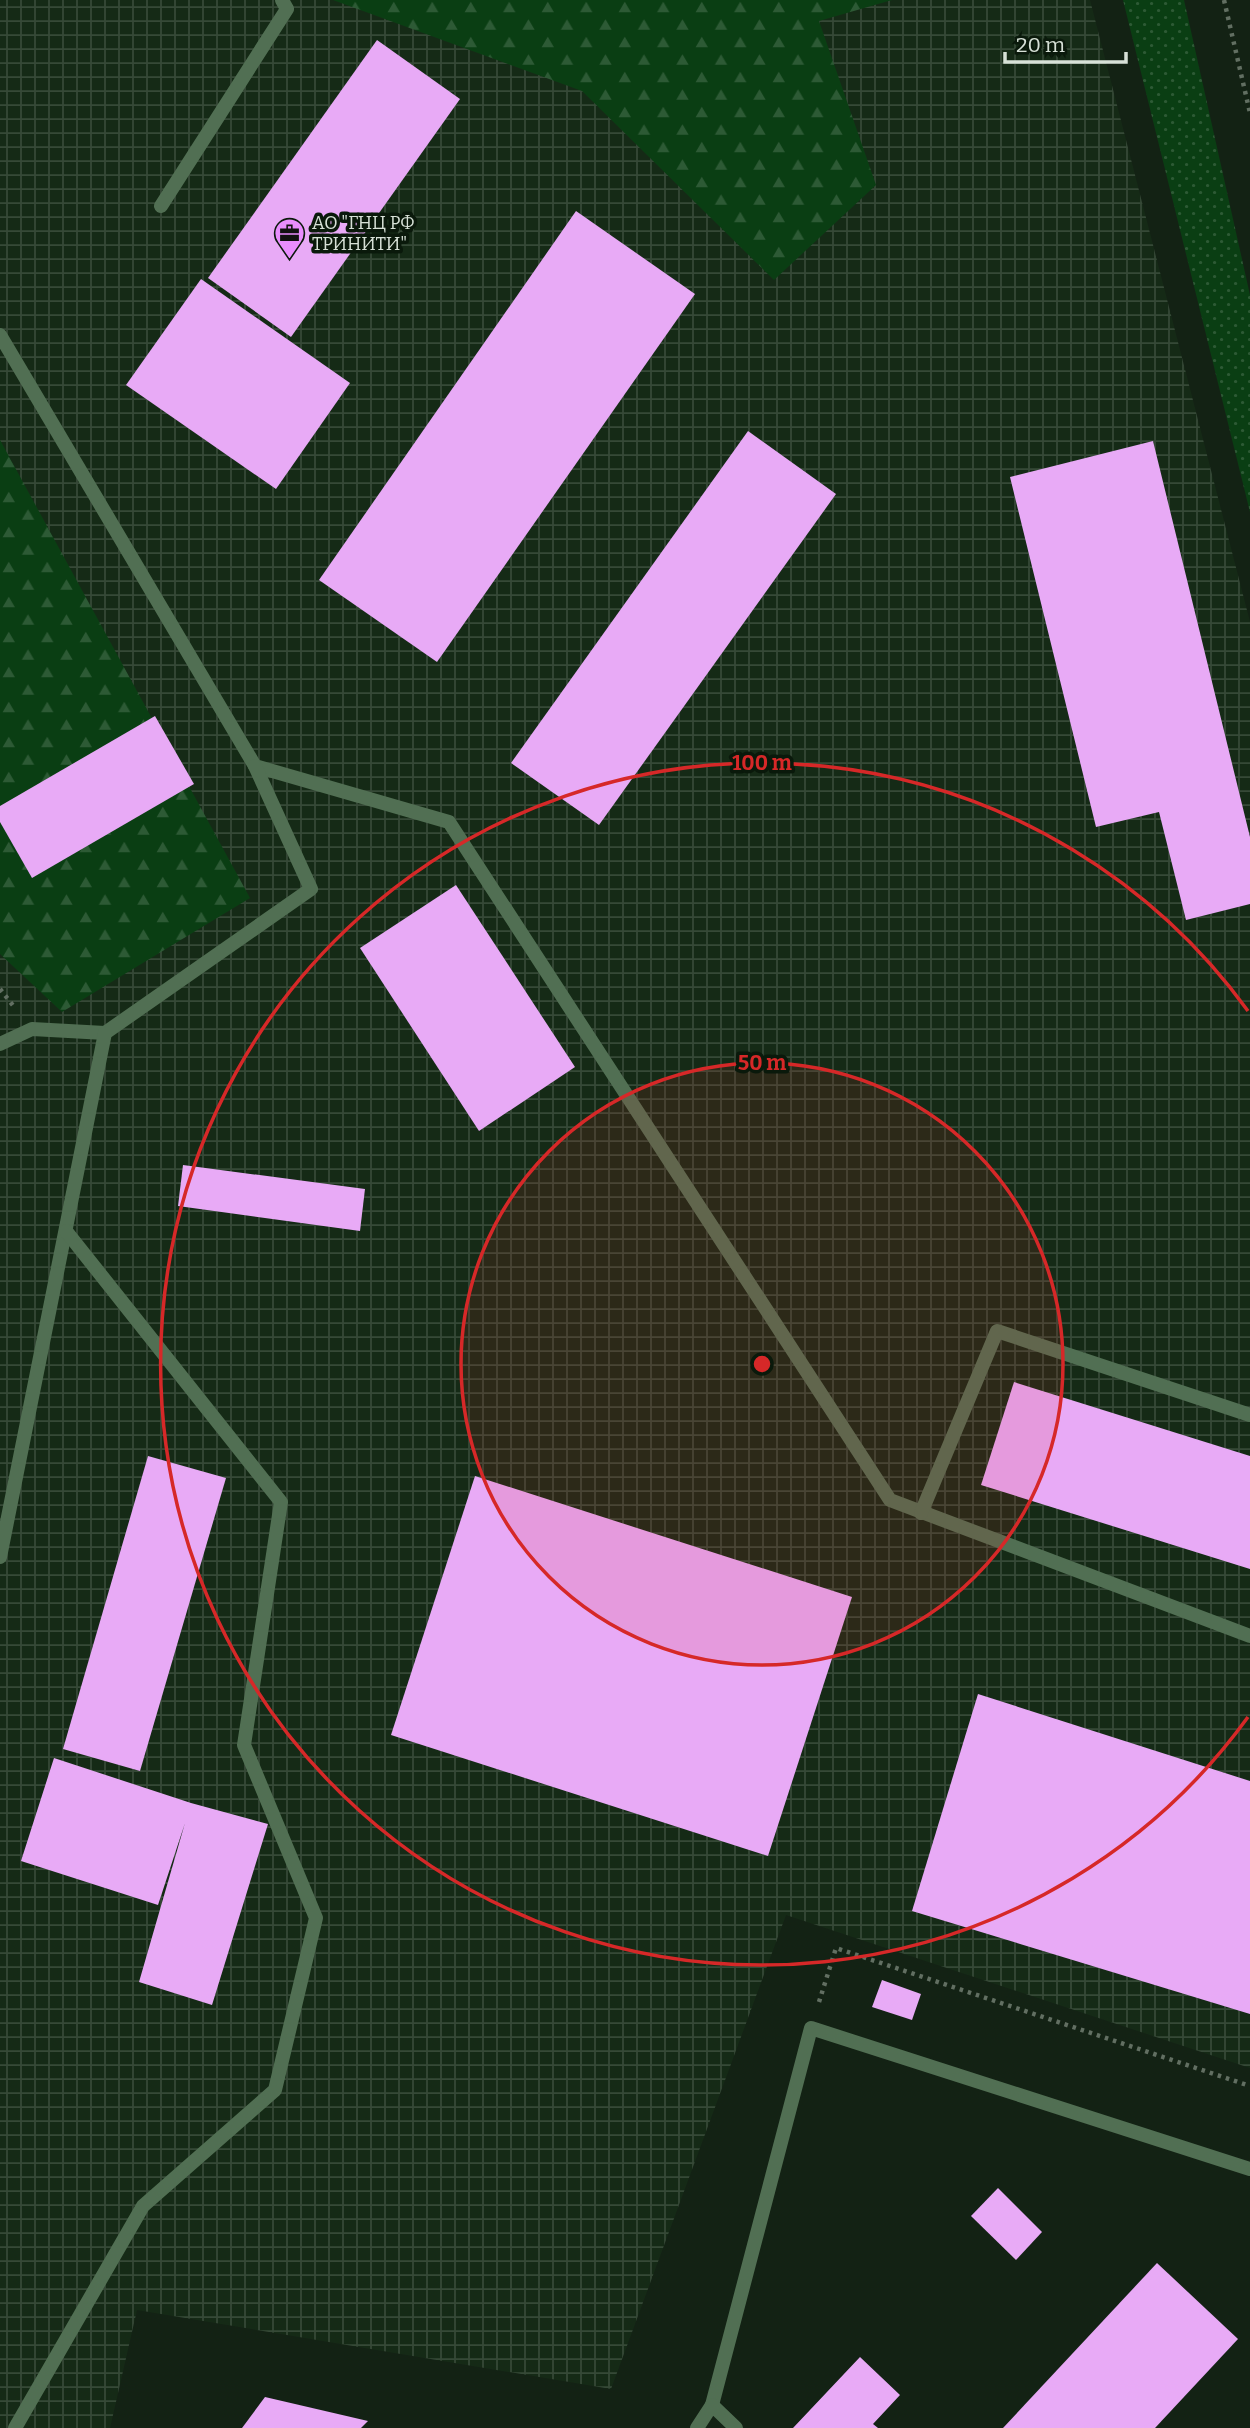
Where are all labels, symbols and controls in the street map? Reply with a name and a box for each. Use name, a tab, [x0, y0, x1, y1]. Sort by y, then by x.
scale bar	[1005, 21, 1126, 65]
text: 20 m	[1016, 32, 1065, 58]
place label: АО "ГНЦ РФ ТРИНИТИ"	[312, 212, 415, 255]
office icon: АО "ГНЦ РФ ТРИНИТИ"	[272, 216, 306, 260]
text: 100 m	[732, 750, 792, 776]
text: 50 m	[738, 1050, 786, 1076]
centre of rings	[750, 1352, 774, 1376]

